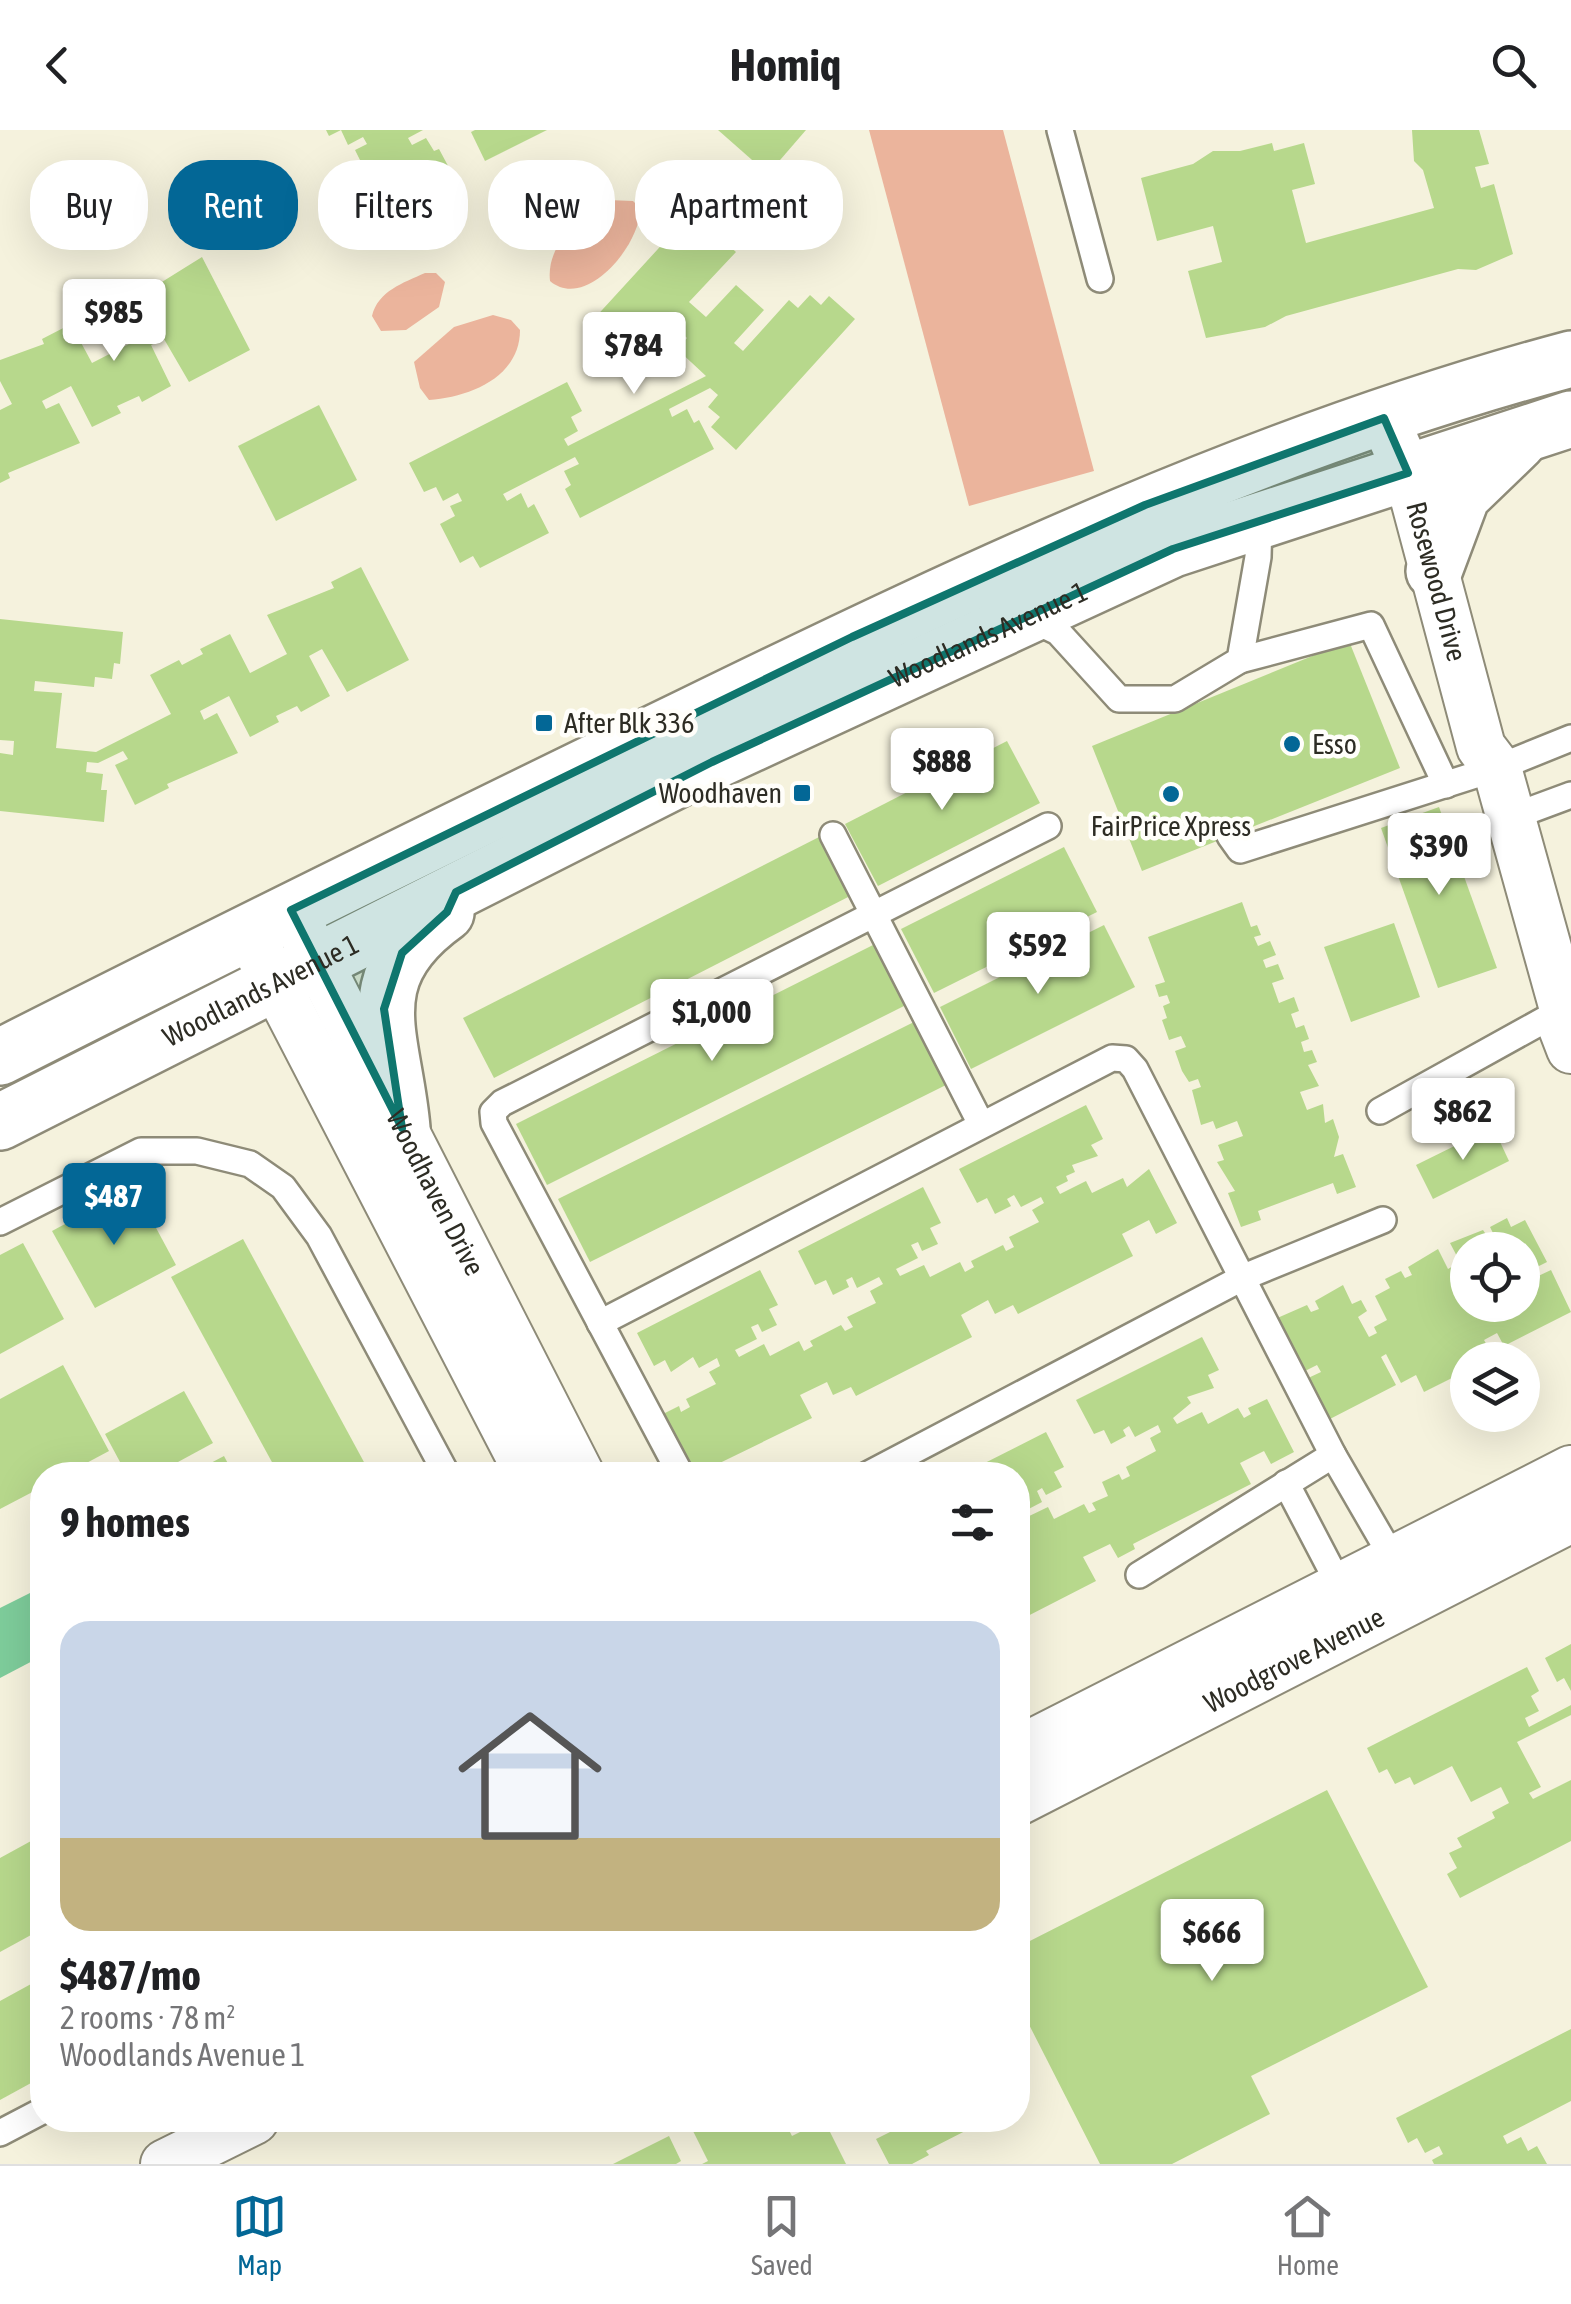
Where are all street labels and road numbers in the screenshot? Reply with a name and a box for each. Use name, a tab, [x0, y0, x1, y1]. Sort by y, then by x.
street label: Rosewood Drive	[1400, 498, 1473, 664]
street label: Woodlands Avenue 1	[884, 575, 1092, 694]
street label: Woodlands Avenue 1	[158, 928, 364, 1053]
street label: Woodhaven Drive	[380, 1104, 491, 1280]
street label: Woodgrove Avenue	[1199, 1601, 1389, 1719]

